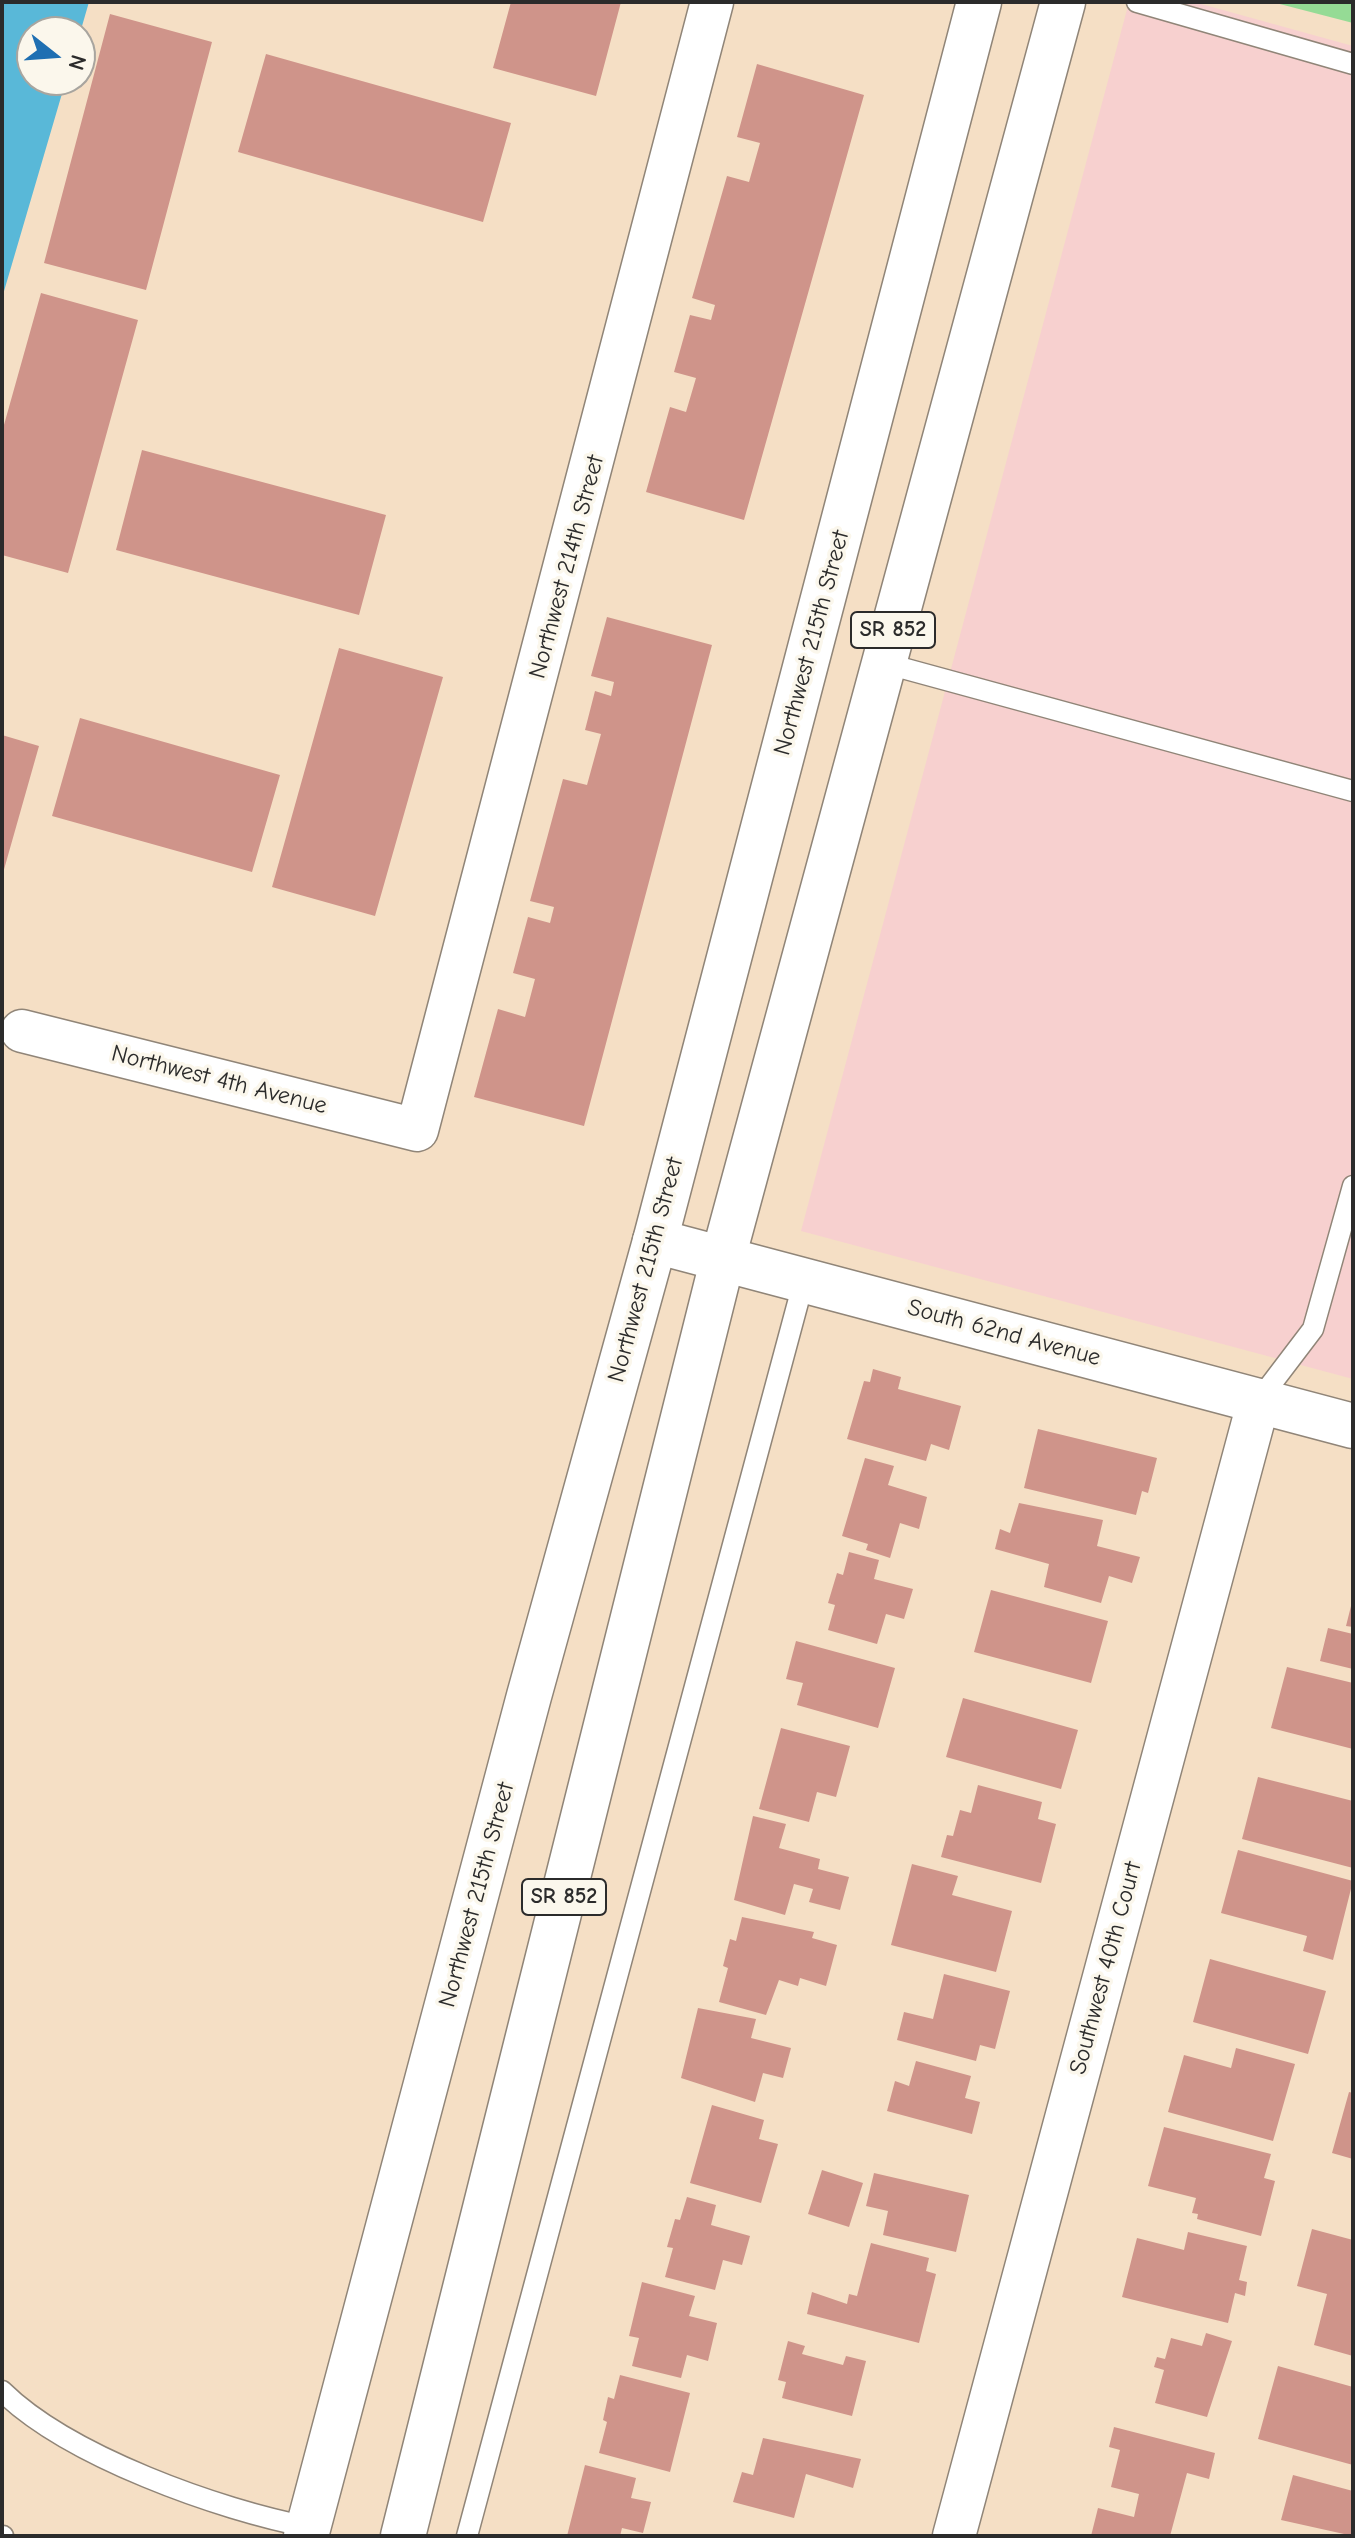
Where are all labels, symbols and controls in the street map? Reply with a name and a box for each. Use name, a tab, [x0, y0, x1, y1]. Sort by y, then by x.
north arrow	[16, 16, 96, 96]
text: N	[63, 52, 92, 73]
street label: Northwest 214th Street	[523, 452, 611, 682]
street label: Northwest 215th Street	[768, 527, 856, 759]
road number: SR 852	[851, 612, 935, 648]
street label: Northwest 4th Avenue	[108, 1039, 330, 1121]
street label: Northwest 215th Street	[602, 1154, 690, 1386]
street label: South 62nd Avenue	[904, 1293, 1104, 1373]
street label: Northwest 215th Street	[433, 1779, 521, 2011]
street label: Southwest 40th Court	[1064, 1859, 1148, 2077]
road number: SR 852	[522, 1879, 606, 1915]

